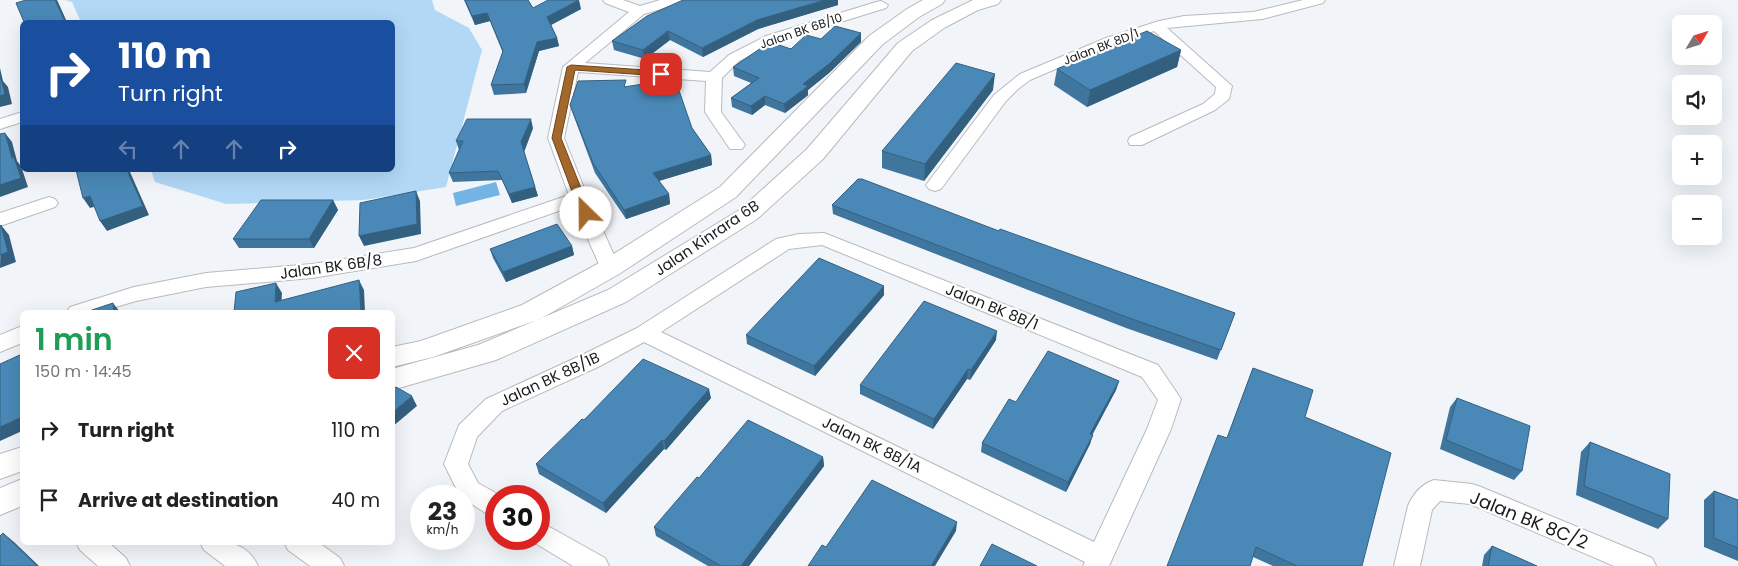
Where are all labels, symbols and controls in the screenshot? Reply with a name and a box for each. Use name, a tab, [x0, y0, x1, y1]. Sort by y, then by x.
street label: Jalan BK 6B/10	[757, 8, 844, 53]
north arrow	[1672, 15, 1722, 65]
map controls	[1672, 15, 1722, 245]
street label: Jalan BK 8D/1	[1061, 24, 1141, 69]
text: 110 m	[118, 31, 212, 80]
icon: right	[35, 40, 100, 105]
pin	[640, 53, 682, 95]
icon: arrive	[647, 60, 675, 88]
button: sound	[1672, 75, 1722, 125]
text: Turn right	[118, 78, 223, 109]
icon: left	[114, 135, 142, 163]
icon: ahead	[167, 135, 195, 163]
icon: ahead	[220, 135, 248, 163]
icon: right	[273, 135, 301, 163]
button: +	[1672, 135, 1722, 185]
position arrow	[559, 186, 611, 238]
street label: Jalan Kinrara 6B	[650, 195, 763, 280]
button: −	[1672, 195, 1722, 245]
street label: Jalan BK 6B/8	[278, 249, 383, 284]
street label: Jalan BK 8B/1	[943, 278, 1042, 335]
text: 1 min	[35, 318, 113, 361]
button: close	[328, 327, 380, 379]
street label: Jalan BK 8B/1B	[497, 346, 603, 411]
text: 150 m · 14:45	[35, 360, 132, 383]
street label: Jalan BK 8B/1A	[819, 411, 926, 478]
icon: right	[35, 416, 63, 444]
text: Turn right	[78, 417, 174, 444]
text: 110 m	[331, 417, 380, 444]
street label: Jalan BK 8C/2	[1466, 484, 1592, 555]
speed limit sign: 30	[485, 485, 550, 550]
icon: arrive	[35, 486, 63, 514]
text: Arrive at destination	[78, 487, 279, 514]
text: 40 m	[331, 487, 380, 514]
text: 23	[428, 494, 457, 529]
text: km/h	[427, 521, 458, 538]

